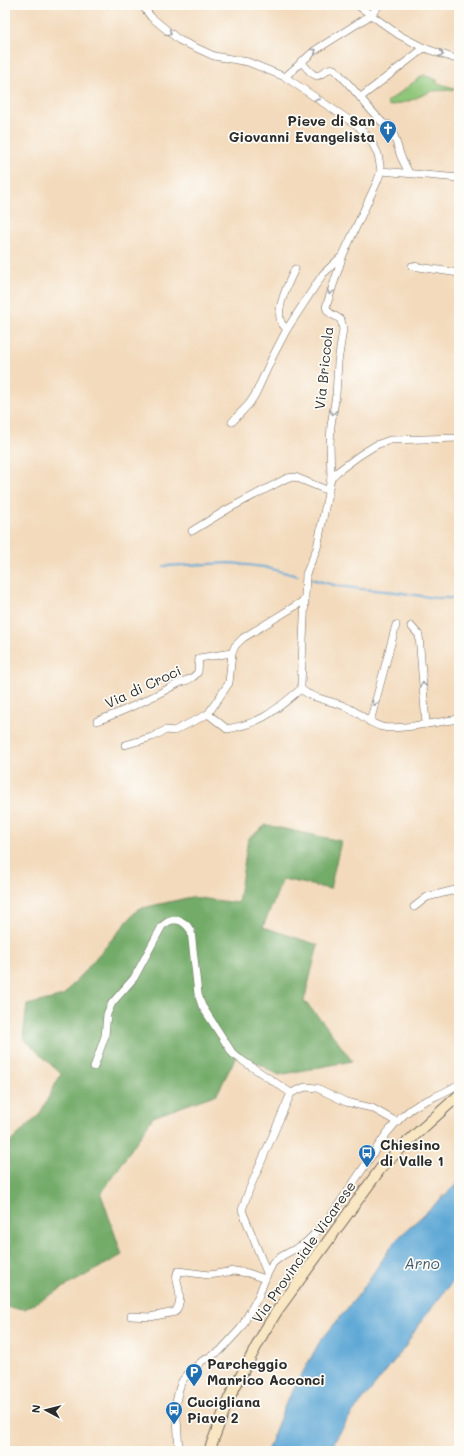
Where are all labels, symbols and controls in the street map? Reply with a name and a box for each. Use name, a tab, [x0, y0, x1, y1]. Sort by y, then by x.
one-way arrow	[164, 28, 172, 35]
one-way arrow	[310, 49, 317, 56]
one-way arrow	[438, 50, 445, 58]
one-way arrow	[314, 93, 321, 101]
place label: Pieve di San Giovanni Evangelista	[229, 111, 375, 146]
church icon: Pieve di San Giovanni Evangelista	[378, 119, 398, 144]
one-way arrow	[326, 289, 335, 296]
street label: Via Briccola	[310, 325, 337, 410]
one-way arrow	[329, 409, 338, 415]
street label: Via di Croci	[102, 661, 184, 712]
one-way arrow	[418, 682, 427, 688]
one-way arrow	[371, 700, 380, 707]
place label: Chiesino di Valle 1	[380, 1135, 444, 1170]
bus stop icon: Chiesino di Valle 1	[357, 1143, 377, 1168]
street label: Via Provinciale Vicarese	[247, 1177, 360, 1326]
water label: Arno	[404, 1253, 440, 1273]
place label: Parcheggio Manrico Acconci	[207, 1354, 325, 1389]
parking icon: Parcheggio Manrico Acconci	[184, 1362, 204, 1387]
north arrow	[26, 1390, 66, 1430]
place label: Cucigliana Piave 2	[187, 1392, 261, 1427]
bus stop icon: Cucigliana Piave 2	[164, 1400, 184, 1425]
text: N	[28, 1404, 44, 1414]

